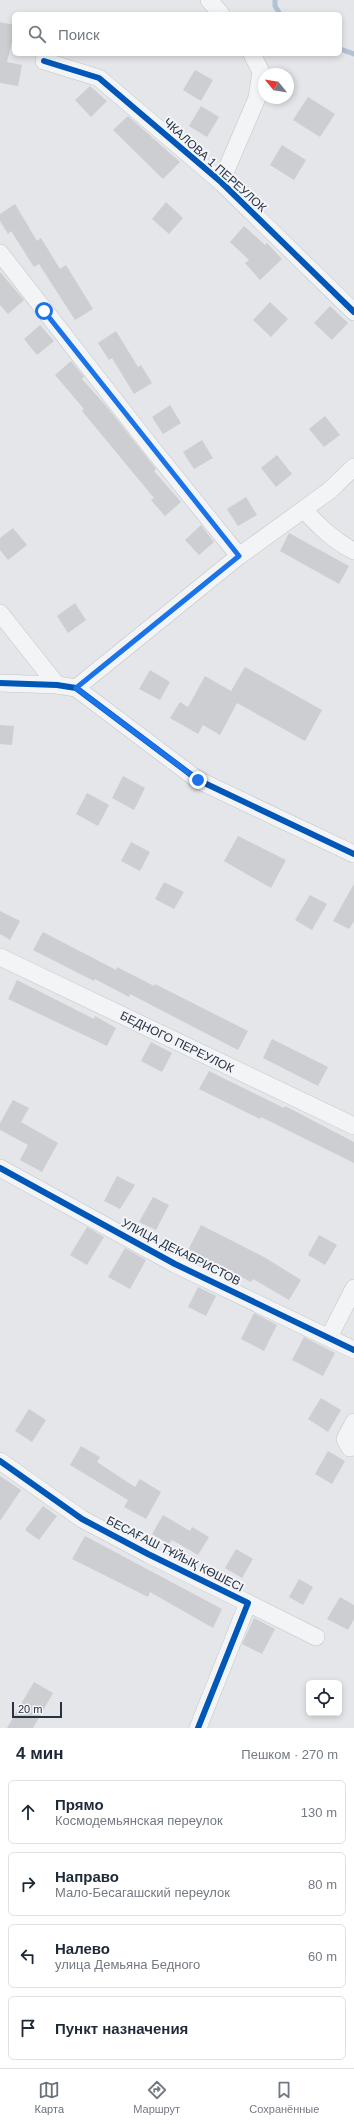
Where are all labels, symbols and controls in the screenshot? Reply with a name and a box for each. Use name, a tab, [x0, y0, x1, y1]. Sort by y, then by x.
search box	[12, 12, 342, 56]
icon: search	[26, 23, 48, 45]
text: Поиск	[58, 26, 100, 43]
north arrow	[258, 68, 294, 104]
street label: ЧКАЛОВА 1 ПЕРЕУЛОК	[161, 115, 269, 215]
route start	[35, 302, 53, 320]
route end	[189, 771, 207, 789]
street label: БЕДНОГО ПЕРЕУЛОК	[118, 1008, 236, 1076]
street label: УЛИЦА ДЕКАБРИСТОВ	[119, 1216, 243, 1288]
street label: БЕСАҒАШ ТҰЙЫҚ КӨШЕСІ	[104, 1512, 246, 1595]
map controls	[306, 1680, 342, 1716]
button: locate	[306, 1680, 342, 1716]
scale bar	[12, 1700, 62, 1719]
text: 20 m	[18, 1703, 42, 1715]
text: 4 мин	[16, 1744, 63, 1763]
text: Пешком · 270 m	[241, 1747, 338, 1762]
text: Прямо	[55, 1796, 104, 1813]
icon: ahead	[17, 1801, 39, 1823]
text: 130 m	[301, 1805, 337, 1820]
text: Космодемьянская переулок	[55, 1813, 223, 1828]
text: Направо	[55, 1868, 119, 1885]
icon: right	[17, 1873, 39, 1895]
text: 80 m	[308, 1877, 337, 1892]
text: Мало-Бесагашский переулок	[55, 1885, 230, 1900]
text: Налево	[55, 1940, 110, 1957]
icon: left	[17, 1945, 39, 1967]
text: 60 m	[308, 1949, 337, 1964]
text: улица Демьяна Бедного	[55, 1957, 200, 1972]
icon: arrive	[17, 2017, 39, 2039]
text: Пункт назначения	[55, 2020, 188, 2037]
tab: Карта	[35, 2079, 64, 2115]
tab: Маршрут	[133, 2079, 180, 2115]
tab: Сохранённые	[249, 2079, 319, 2115]

